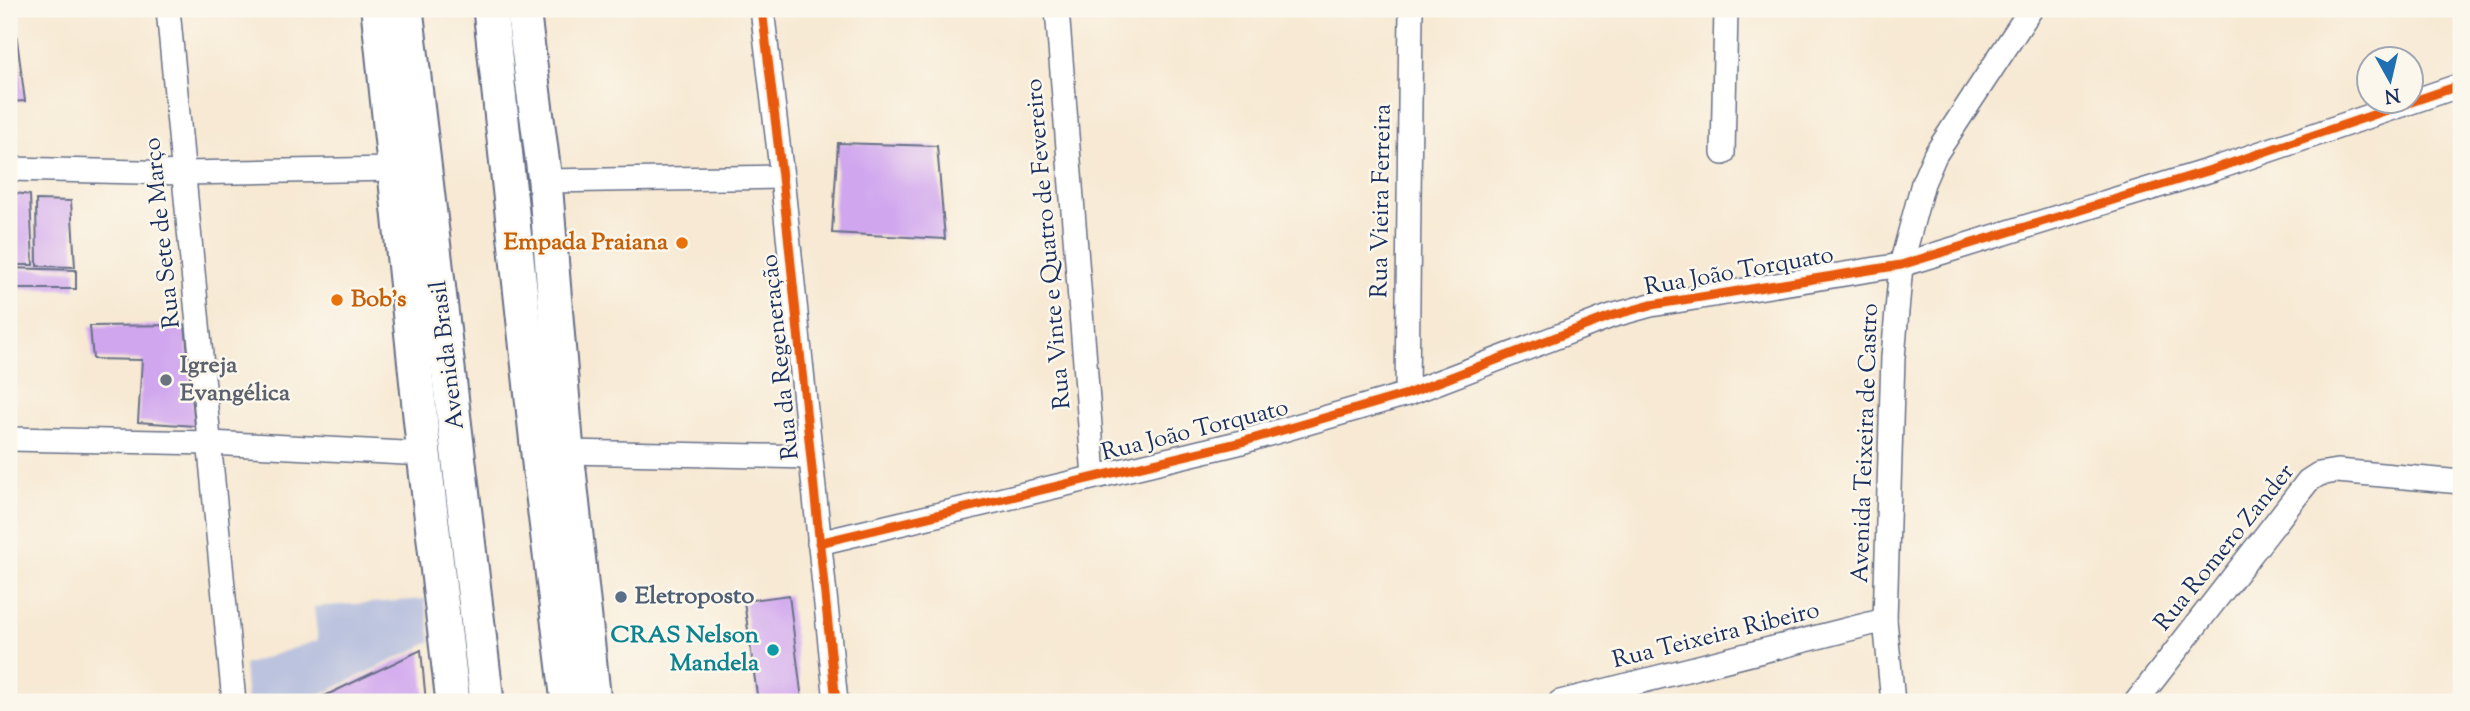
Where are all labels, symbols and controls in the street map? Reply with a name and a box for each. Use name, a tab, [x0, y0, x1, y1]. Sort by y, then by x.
north arrow	[2354, 46, 2424, 116]
street label: Rua Vinte e Quatro de Fevereiro	[1018, 77, 1080, 411]
text: N	[2383, 80, 2401, 109]
street label: Rua Vieira Ferreira	[1363, 104, 1401, 298]
street label: Rua Sete de Março	[136, 136, 190, 330]
place label: Empada Praiana	[504, 226, 669, 260]
marker: Empada Praiana	[674, 235, 690, 251]
street label: Rua João Torquato	[1642, 239, 1836, 305]
street label: Rua da Regeneração	[753, 253, 809, 461]
street label: Avenida Brasil	[422, 278, 474, 432]
place label: Bob's	[351, 283, 407, 317]
marker: Bob's	[329, 292, 345, 308]
street label: Avenida Teixeira de Castro	[1844, 302, 1888, 584]
place label: Igreja Evangélica	[180, 349, 291, 411]
marker: Igreja Evangélica	[158, 372, 174, 388]
street label: Rua João Torquato	[1098, 391, 1292, 471]
street label: Rua Romero Zander	[2147, 457, 2303, 639]
place label: Eletroposto	[635, 580, 754, 614]
marker: Eletroposto	[613, 589, 629, 605]
street label: Rua Teixeira Ribeiro	[1609, 594, 1823, 678]
place label: CRAS Nelson Mandela	[611, 619, 760, 681]
marker: CRAS Nelson Mandela	[765, 642, 781, 658]

